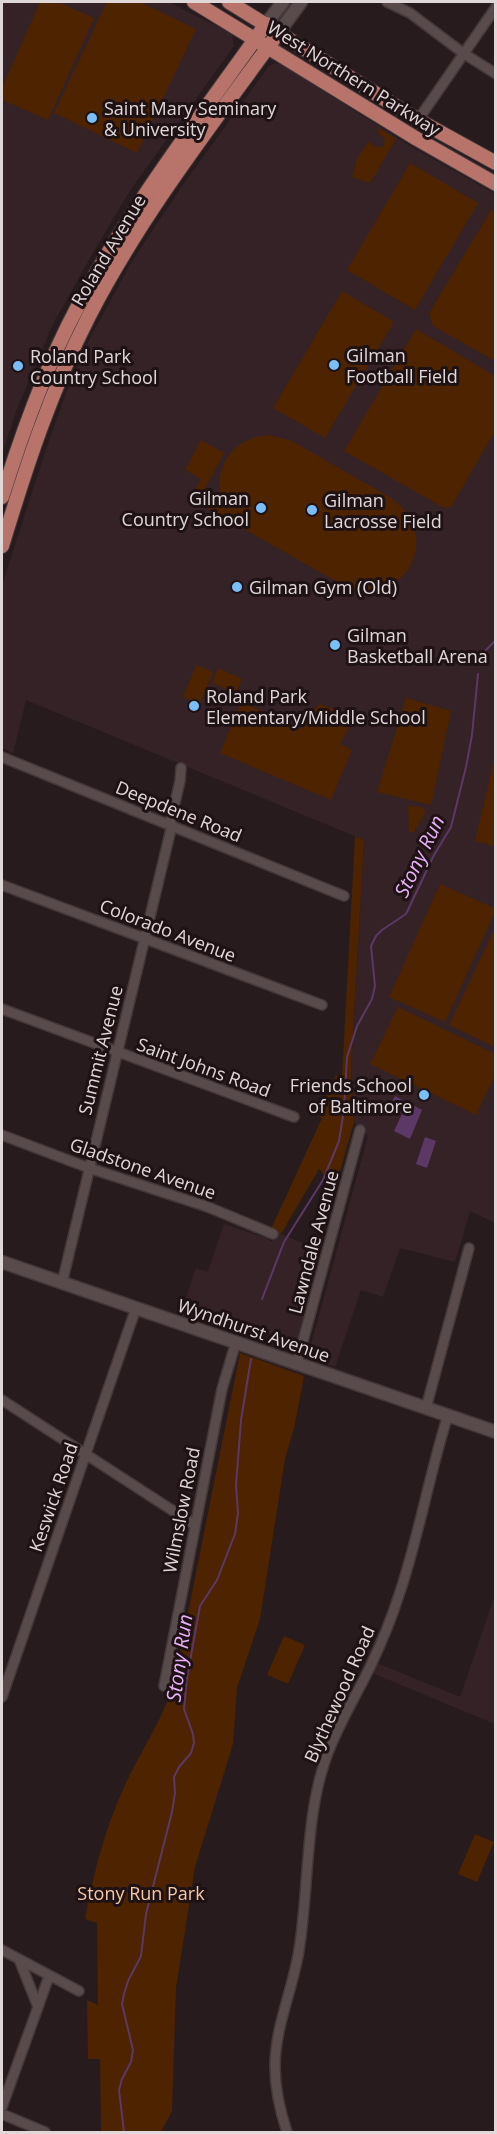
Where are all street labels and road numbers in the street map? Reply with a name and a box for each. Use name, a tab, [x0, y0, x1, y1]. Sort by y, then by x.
street label: West Northern Parkway	[263, 15, 446, 142]
street label: Roland Avenue	[65, 190, 151, 310]
street label: Deepdene Road	[112, 775, 246, 847]
street label: Colorado Avenue	[96, 893, 240, 967]
street label: Summit Avenue	[72, 983, 128, 1117]
street label: Saint Johns Road	[134, 1032, 274, 1102]
street label: Gladstone Avenue	[67, 1132, 219, 1204]
street label: Lawndale Avenue	[282, 1168, 344, 1316]
street label: Wyndhurst Avenue	[175, 1293, 333, 1367]
street label: Keswick Road	[23, 1439, 83, 1555]
street label: Wilmslow Road	[157, 1445, 205, 1575]
street label: Blythewood Road	[298, 1622, 380, 1766]

